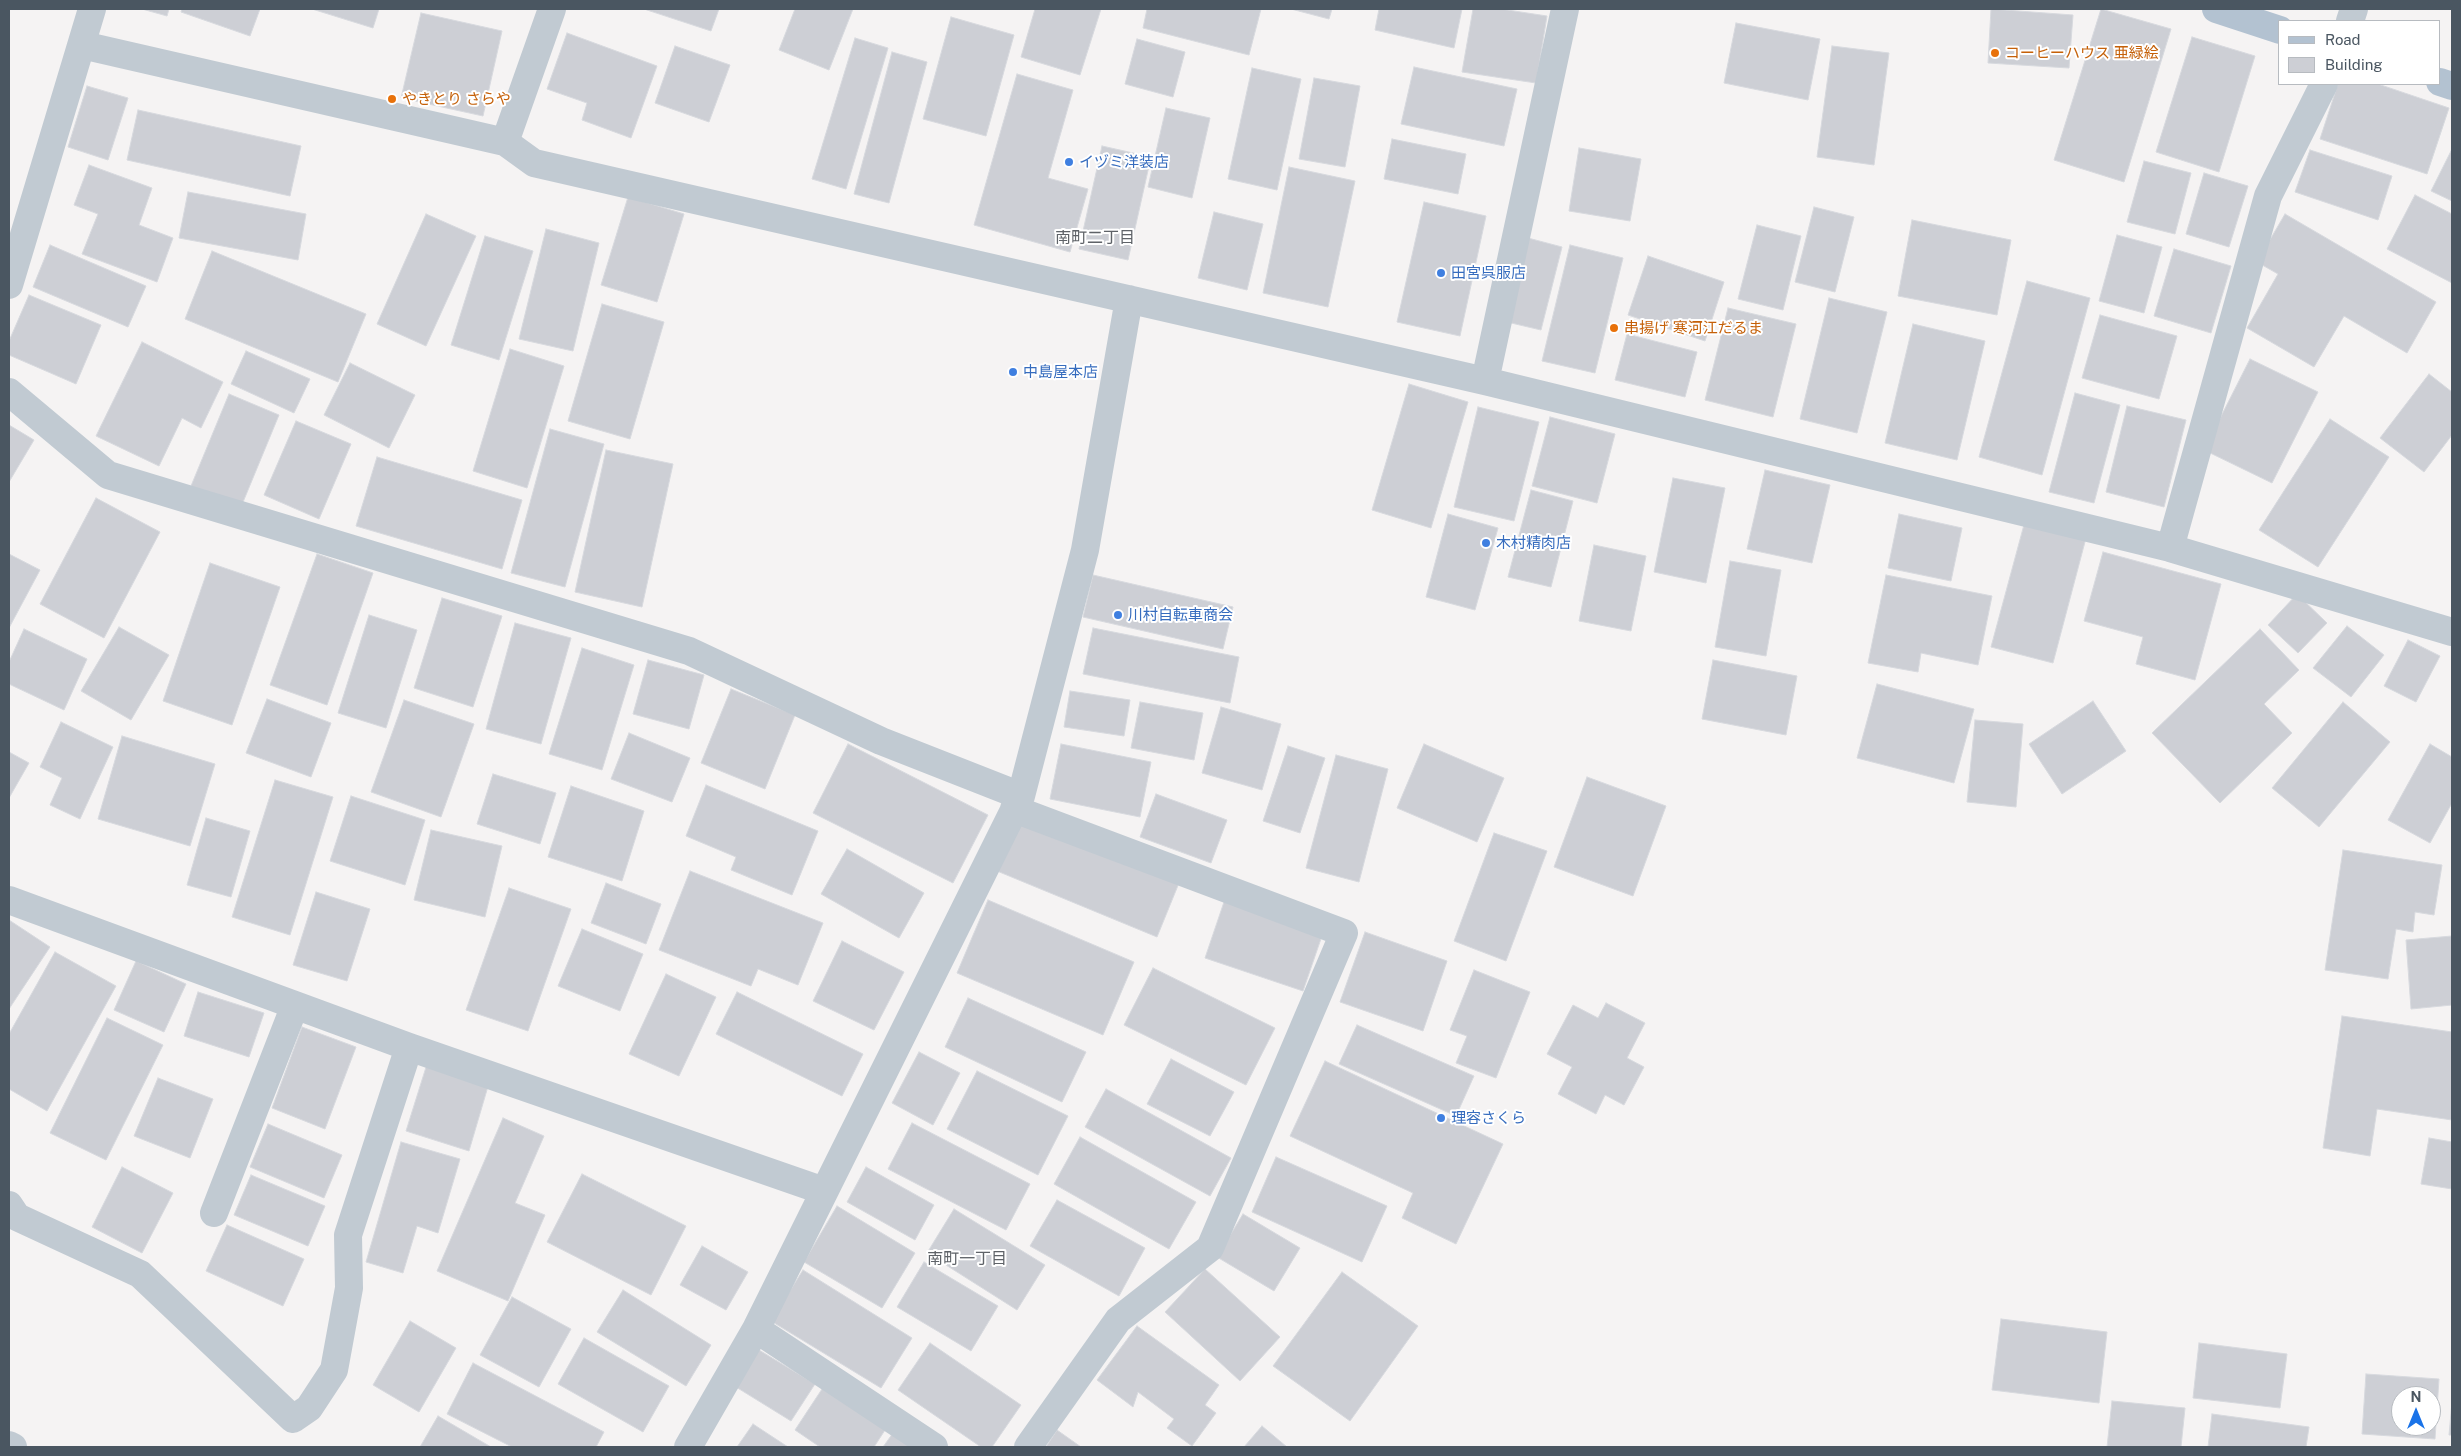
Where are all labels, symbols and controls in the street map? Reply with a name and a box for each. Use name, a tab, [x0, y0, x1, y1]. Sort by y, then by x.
legend	[2278, 20, 2441, 85]
text: Road	[2325, 31, 2361, 48]
place label: コーヒーハウス 亜緑絵	[2005, 44, 2159, 62]
marker: コーヒーハウス 亜緑絵	[1989, 47, 2001, 59]
text: Building	[2325, 56, 2383, 73]
place label: やきとり さらや	[402, 90, 511, 108]
marker: やきとり さらや	[386, 93, 398, 105]
place label: イヅミ洋装店	[1079, 153, 1169, 171]
marker: イヅミ洋装店	[1063, 156, 1075, 168]
district label: 南町二丁目	[1055, 228, 1135, 248]
place label: 田宮呉服店	[1451, 264, 1526, 282]
marker: 田宮呉服店	[1435, 267, 1447, 279]
place label: 串揚げ 寒河江だるま	[1624, 319, 1763, 337]
marker: 串揚げ 寒河江だるま	[1608, 322, 1620, 334]
place label: 中島屋本店	[1023, 363, 1098, 381]
marker: 中島屋本店	[1007, 366, 1019, 378]
place label: 木村精肉店	[1496, 534, 1571, 552]
marker: 木村精肉店	[1480, 537, 1492, 549]
place label: 川村自転車商会	[1128, 606, 1233, 624]
marker: 川村自転車商会	[1112, 609, 1124, 621]
place label: 理容さくら	[1451, 1109, 1526, 1127]
marker: 理容さくら	[1435, 1112, 1447, 1124]
district label: 南町一丁目	[927, 1249, 1007, 1269]
north arrow	[2391, 1386, 2441, 1436]
text: N	[2411, 1389, 2421, 1405]

